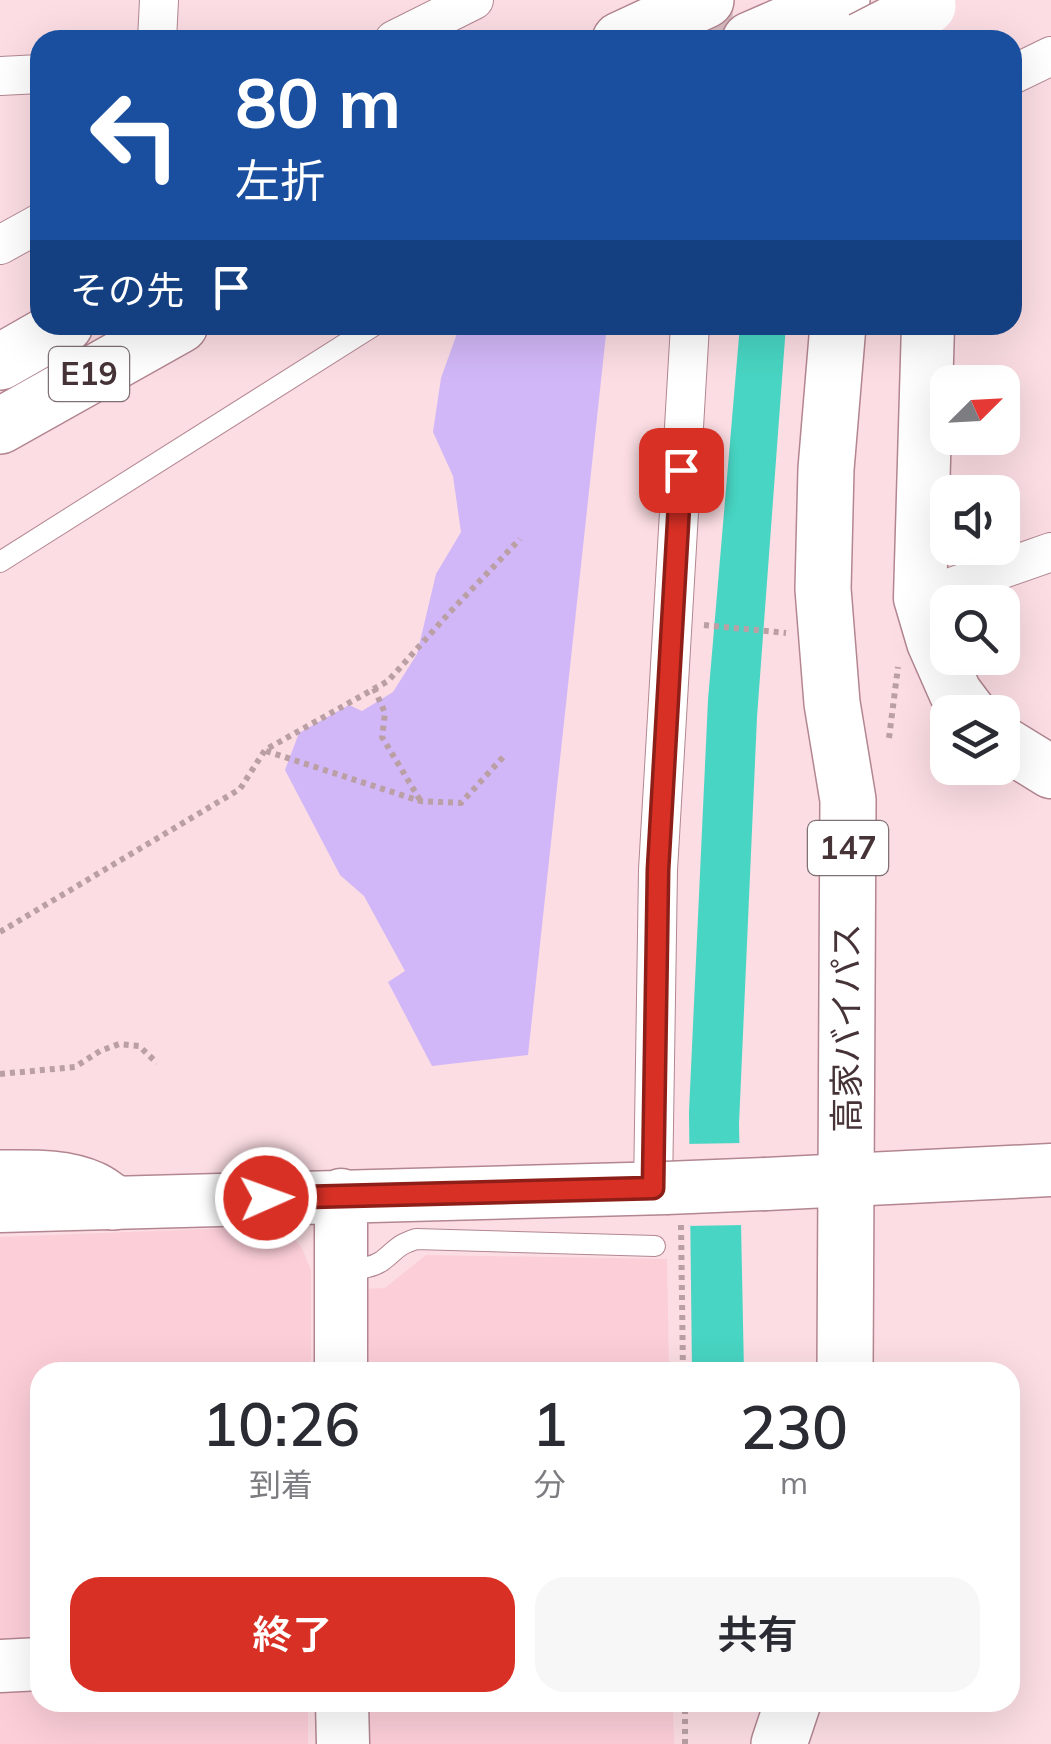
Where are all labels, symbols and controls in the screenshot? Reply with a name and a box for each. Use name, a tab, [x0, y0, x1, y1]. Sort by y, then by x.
text: 80 m	[235, 58, 401, 146]
icon: left	[70, 70, 200, 200]
text: 左折	[235, 152, 325, 208]
icon: arrive	[204, 260, 259, 315]
text: その先	[70, 266, 184, 314]
road number: E19	[49, 347, 129, 401]
north arrow	[930, 365, 1020, 455]
map controls	[930, 365, 1020, 785]
pin	[639, 428, 724, 513]
icon: arrive	[654, 443, 709, 498]
button: sound	[930, 475, 1020, 565]
button: search	[930, 585, 1020, 675]
button: layers	[930, 695, 1020, 785]
road number: 147	[808, 821, 888, 875]
street label: 高家バイパス	[824, 923, 868, 1133]
position arrow	[214, 1146, 318, 1250]
text: 10:26	[202, 1386, 360, 1461]
text: 1	[532, 1386, 568, 1461]
text: 230	[740, 1389, 848, 1464]
text: m	[780, 1462, 808, 1502]
text: 到着	[249, 1464, 313, 1504]
text: 分	[534, 1464, 566, 1504]
button: 終了	[70, 1577, 515, 1692]
button: 共有	[535, 1577, 980, 1692]

